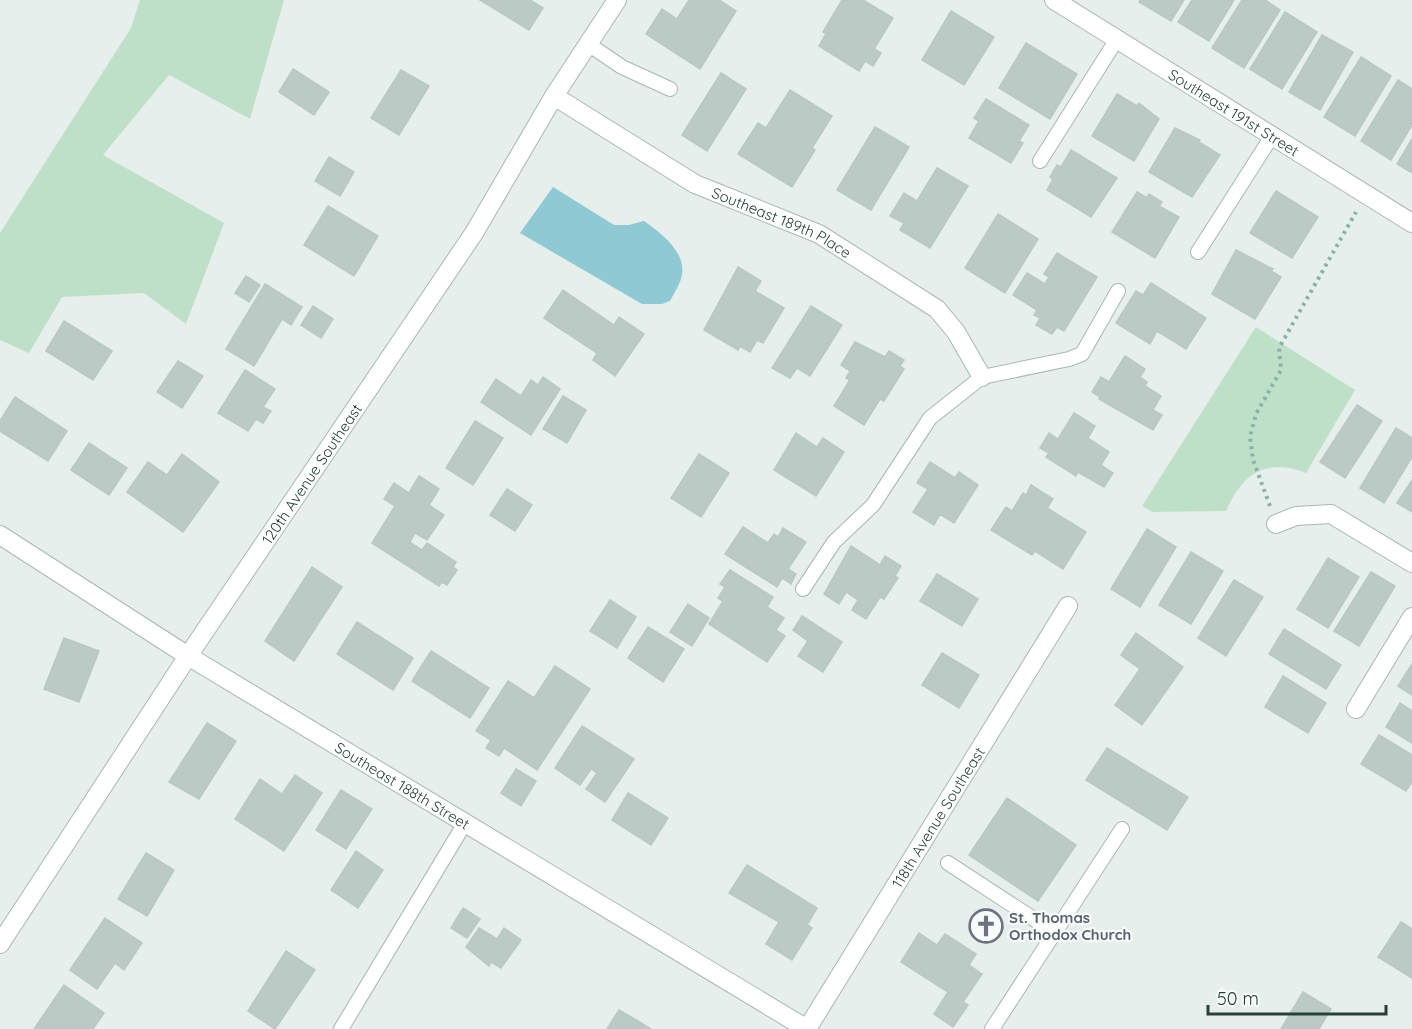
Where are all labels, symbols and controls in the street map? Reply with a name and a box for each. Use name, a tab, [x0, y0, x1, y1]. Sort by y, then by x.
street label: Southeast 191st Street	[1165, 64, 1303, 160]
street label: Southeast 189th Place	[709, 182, 855, 262]
street label: 120th Avenue Southeast	[257, 400, 365, 548]
street label: Southeast 188th Street	[332, 737, 473, 833]
street label: 118th Avenue Southeast	[887, 743, 988, 891]
church icon: St. Thomas Orthodox Church	[968, 908, 1004, 944]
place label: St. Thomas Orthodox Church	[1009, 908, 1131, 944]
scale bar	[1208, 978, 1386, 1016]
text: 50 m	[1217, 987, 1259, 1010]

